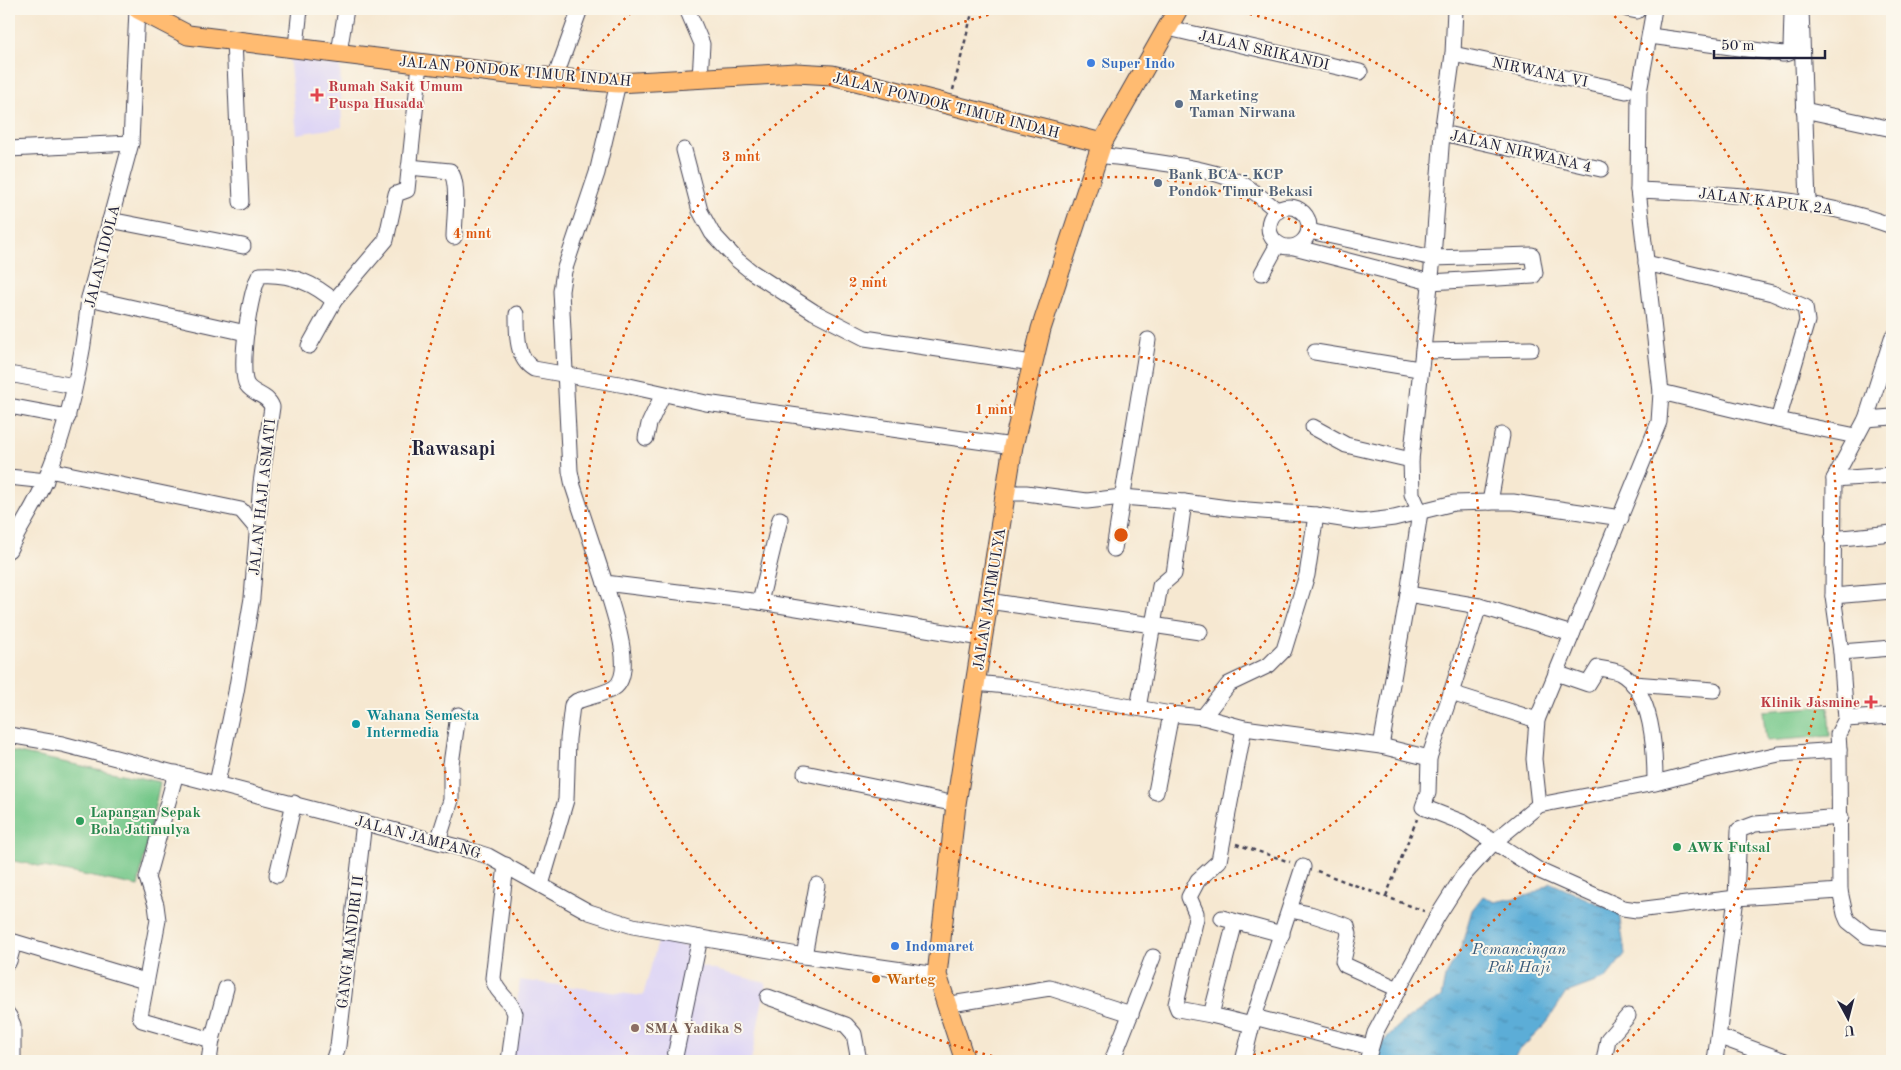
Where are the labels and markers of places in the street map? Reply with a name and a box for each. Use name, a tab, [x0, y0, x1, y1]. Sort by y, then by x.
marker: Super Indo	[1085, 57, 1097, 69]
place label: Super Indo	[1101, 57, 1175, 72]
place label: Rumah Sakit Umum Puspa Husada	[328, 80, 463, 112]
marker: Rumah Sakit Umum Puspa Husada	[310, 88, 324, 102]
place label: Marketing Taman Nirwana	[1189, 89, 1296, 121]
marker: Marketing Taman Nirwana	[1173, 98, 1185, 110]
place label: Bank BCA - KCP Pondok Timur Bekasi	[1168, 168, 1313, 200]
marker: Bank BCA - KCP Pondok Timur Bekasi	[1152, 177, 1164, 189]
centre of rings	[1112, 526, 1130, 544]
marker: Klinik Jasmine	[1864, 695, 1878, 709]
place label: Klinik Jasmine	[1760, 696, 1860, 711]
place label: Wahana Semesta Intermedia	[366, 709, 480, 741]
marker: Wahana Semesta Intermedia	[350, 718, 362, 730]
place label: Lapangan Sepak Bola Jatimulya	[90, 806, 201, 838]
marker: Lapangan Sepak Bola Jatimulya	[74, 815, 86, 827]
marker: AWK Futsal	[1671, 841, 1683, 853]
place label: AWK Futsal	[1687, 841, 1771, 856]
marker: Indomaret	[889, 940, 901, 952]
place label: Indomaret	[905, 940, 975, 955]
marker: Warteg	[870, 973, 882, 985]
place label: Warteg	[886, 973, 936, 988]
marker: SMA Yadika 8	[629, 1022, 641, 1034]
place label: SMA Yadika 8	[645, 1022, 743, 1037]

